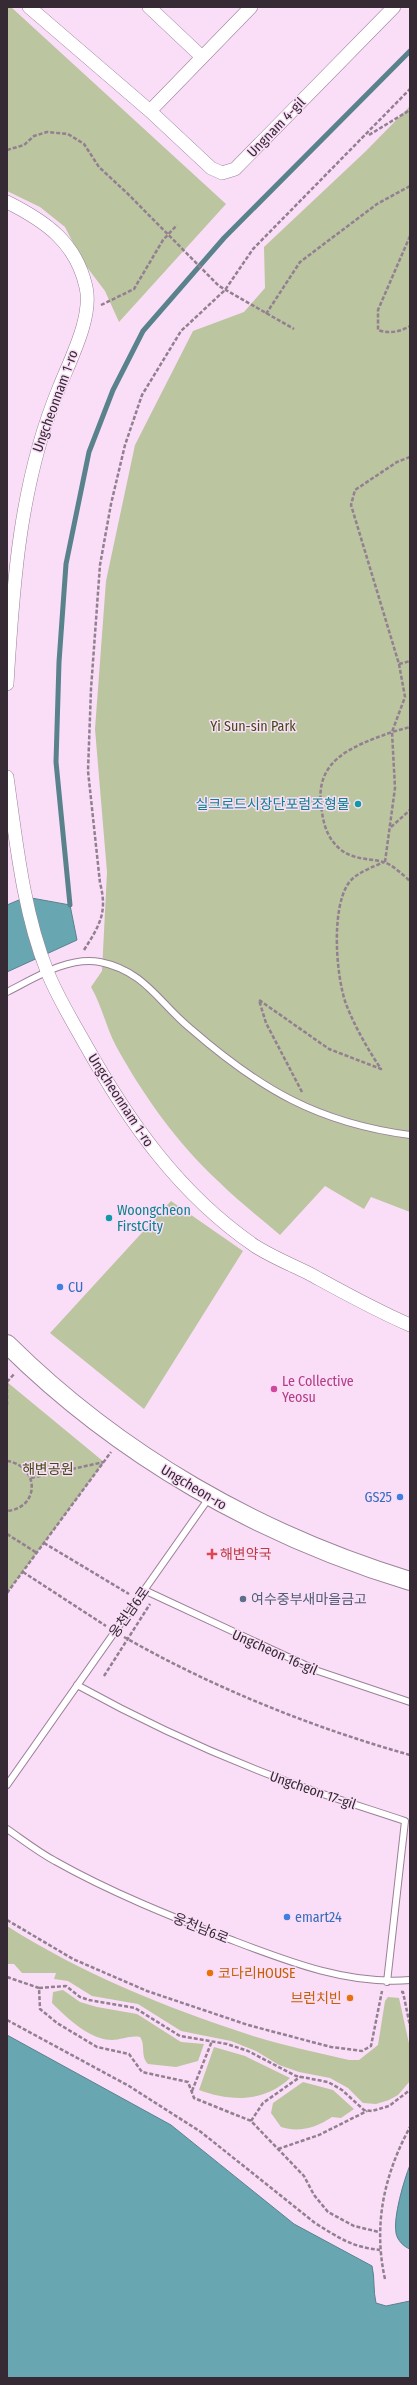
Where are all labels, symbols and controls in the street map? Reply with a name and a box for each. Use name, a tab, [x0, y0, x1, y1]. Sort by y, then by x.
street label: Ungnam 4-gil	[244, 94, 309, 161]
street label: Ungcheonnam 1-ro	[29, 348, 82, 455]
park label: Yi Sun-sin Park	[210, 718, 296, 735]
place label: 실크로드시장단포럼조형물	[195, 796, 350, 813]
marker: 실크로드시장단포럼조형물	[353, 799, 363, 809]
street label: Ungcheonnam 1-ro	[84, 1050, 157, 1150]
place label: Woongcheon FirstCity	[117, 1202, 191, 1235]
marker: Woongcheon FirstCity	[104, 1213, 114, 1223]
place label: CU	[68, 1279, 83, 1296]
marker: CU	[55, 1282, 65, 1292]
place label: Le Collective Yeosu	[282, 1373, 354, 1406]
marker: Le Collective Yeosu	[269, 1384, 279, 1394]
park label: 해변공원	[22, 1461, 74, 1478]
street label: Ungcheon-ro	[158, 1461, 230, 1514]
place label: GS25	[365, 1489, 392, 1506]
marker: GS25	[395, 1492, 405, 1502]
place label: 해변약국	[220, 1546, 272, 1563]
marker: 해변약국	[207, 1549, 217, 1559]
street label: 웅천남6로	[106, 1583, 153, 1641]
place label: 여수중부새마을금고	[251, 1591, 367, 1608]
marker: 여수중부새마을금고	[238, 1594, 248, 1604]
street label: Ungcheon 16-gil	[229, 1626, 320, 1679]
street label: Ungcheon 17-gil	[267, 1768, 359, 1813]
place label: emart24	[295, 1909, 342, 1926]
street label: 웅천남6로	[171, 1910, 231, 1947]
marker: emart24	[282, 1912, 292, 1922]
place label: 코다리HOUSE	[218, 1965, 296, 1982]
marker: 코다리HOUSE	[205, 1968, 215, 1978]
place label: 브런치빈	[290, 1990, 342, 2007]
marker: 브런치빈	[345, 1993, 355, 2003]

